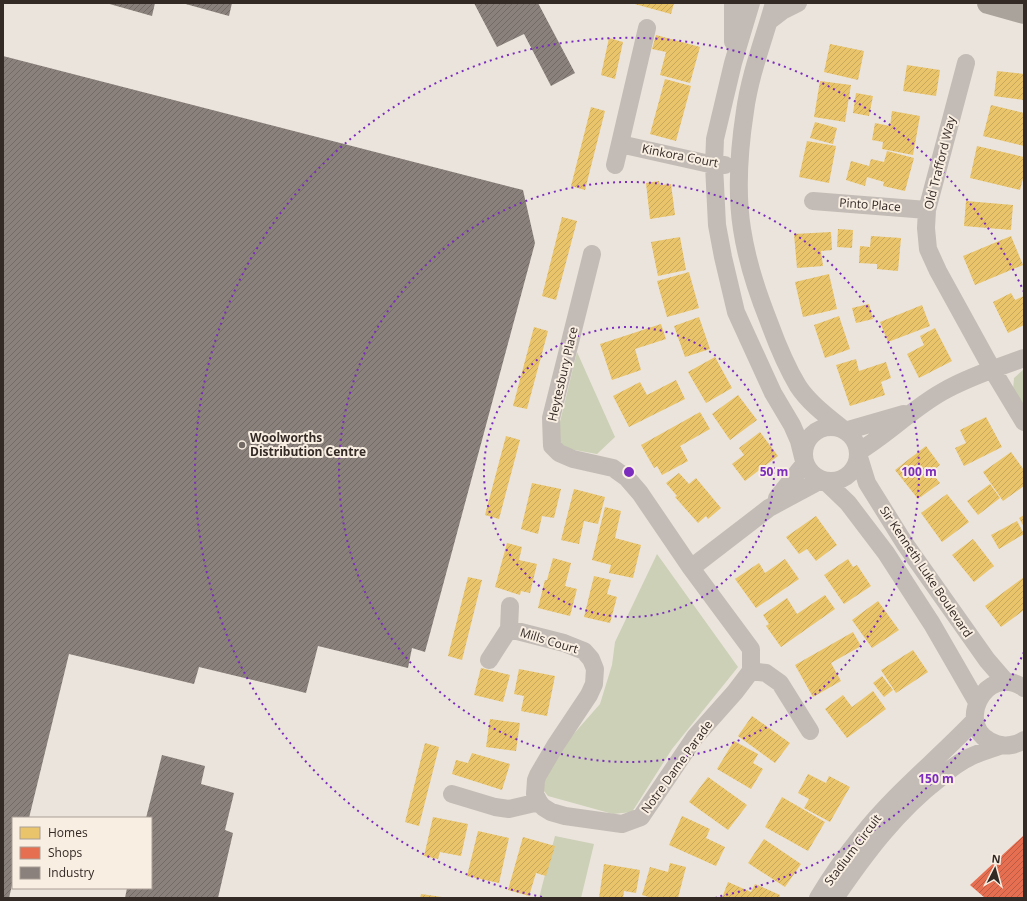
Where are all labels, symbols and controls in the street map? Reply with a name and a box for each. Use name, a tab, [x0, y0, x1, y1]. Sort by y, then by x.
street label: Old Trafford Way	[920, 114, 960, 211]
street label: Kinkora Court	[641, 140, 720, 171]
street label: Pinto Place	[839, 194, 902, 215]
street label: Heytesbury Place	[543, 325, 582, 423]
place label: Woolworths Distribution Centre	[250, 429, 366, 460]
marker: Woolworths Distribution Centre	[237, 440, 247, 450]
text: 50 m	[760, 463, 788, 480]
text: 100 m	[901, 463, 937, 480]
centre of rings	[622, 465, 636, 479]
street label: Sir Kenneth Luke Boulevard	[876, 503, 977, 641]
street label: Mills Court	[518, 624, 580, 657]
street label: Notre Dame Parade	[637, 717, 716, 817]
text: 150 m	[918, 770, 954, 787]
street label: Stadium Circuit	[820, 810, 885, 889]
legend	[12, 817, 152, 889]
text: Homes	[48, 824, 88, 841]
text: Shops	[48, 844, 83, 861]
north arrow	[975, 849, 1015, 889]
text: N	[991, 851, 1001, 866]
text: Industry	[48, 864, 95, 881]

